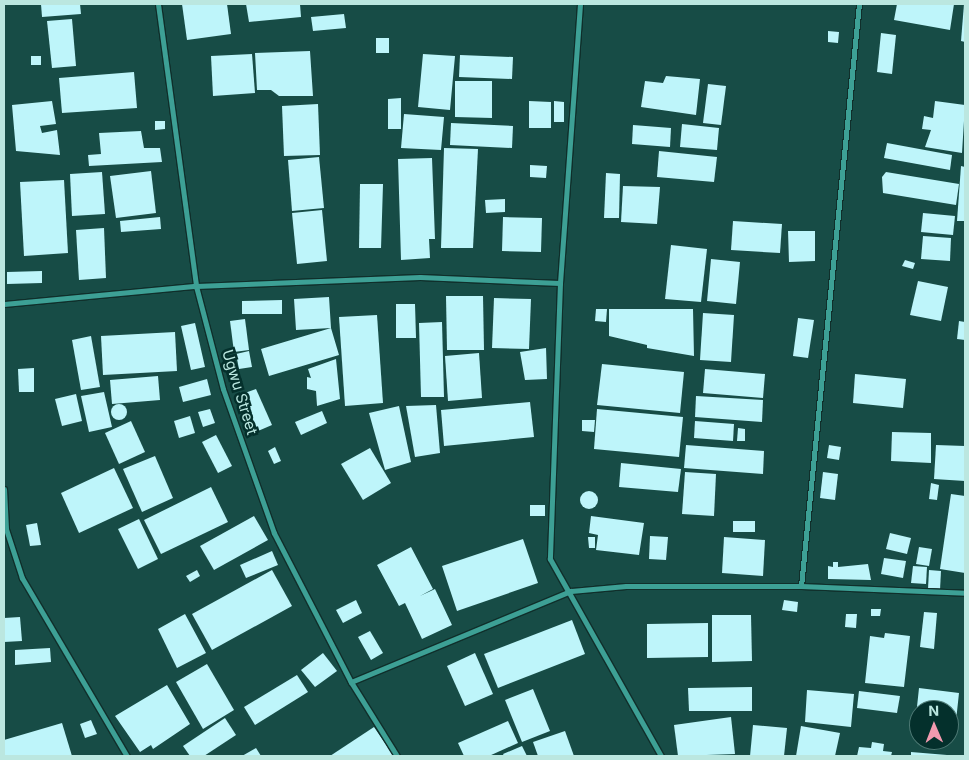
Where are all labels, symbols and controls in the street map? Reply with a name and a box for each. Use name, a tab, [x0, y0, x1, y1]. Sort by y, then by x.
street label: Ugwu Street	[219, 347, 261, 437]
north arrow	[909, 700, 959, 750]
text: N	[928, 702, 939, 719]

